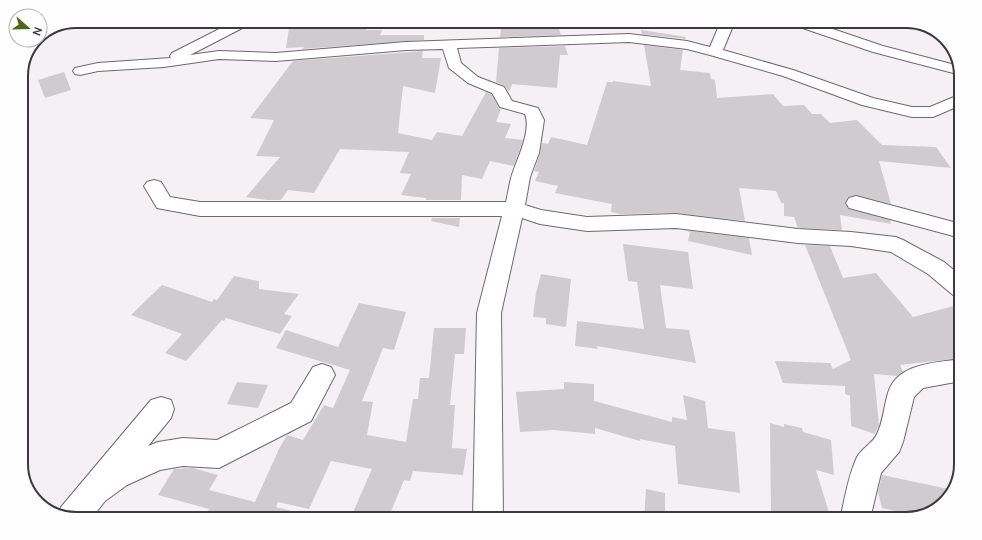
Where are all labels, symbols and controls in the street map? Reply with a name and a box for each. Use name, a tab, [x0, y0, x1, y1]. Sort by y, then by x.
north arrow	[8, 8, 48, 48]
text: N	[29, 25, 46, 38]

